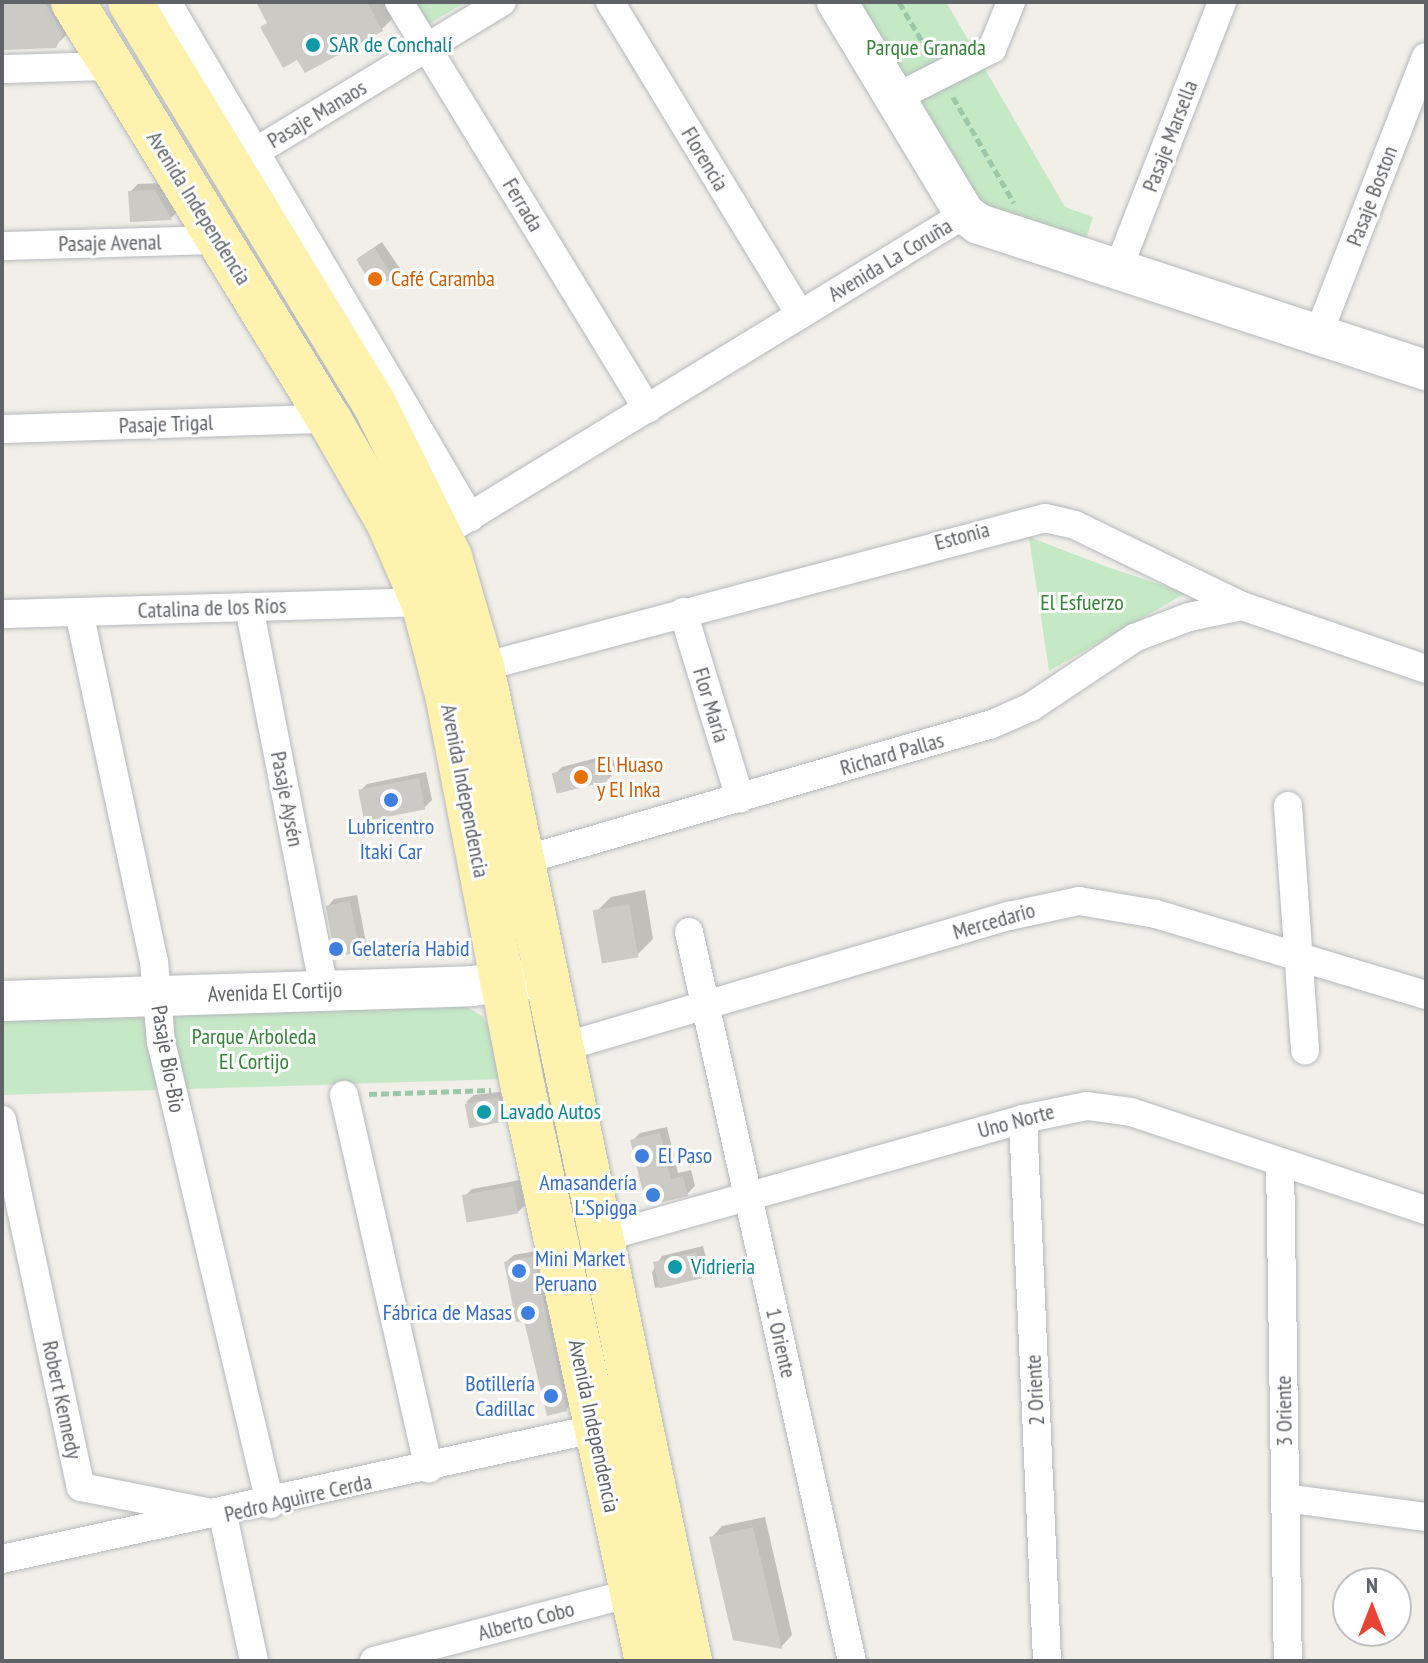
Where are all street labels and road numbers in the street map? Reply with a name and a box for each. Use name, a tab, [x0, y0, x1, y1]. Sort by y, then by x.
street label: Pasaje Manaos	[263, 74, 371, 154]
street label: Pasaje Marsella	[1137, 77, 1203, 195]
street label: Florencia	[676, 122, 734, 196]
street label: Avenida Independencia	[141, 126, 257, 290]
street label: Pasaje Boston	[1341, 142, 1403, 250]
street label: Ferrada	[497, 174, 549, 236]
street label: Avenida La Coruña	[823, 213, 957, 307]
street label: Pasaje Avenal	[58, 229, 162, 257]
street label: Pasaje Trigal	[118, 409, 214, 439]
street label: Estonia	[932, 516, 992, 556]
street label: Catalina de los Ríos	[137, 592, 287, 624]
street label: Flor María	[687, 664, 735, 746]
street label: Avenida Independencia	[435, 702, 495, 880]
street label: Richard Pallas	[837, 727, 947, 781]
street label: Pasaje Aysén	[265, 749, 309, 849]
street label: Mercedario	[950, 897, 1038, 945]
street label: Avenida El Cortijo	[207, 976, 343, 1008]
street label: Pasaje Bio-Bio	[146, 1003, 190, 1115]
street label: Uno Norte	[975, 1098, 1057, 1144]
street label: 1 Oriente	[760, 1305, 802, 1381]
street label: Avenida Independencia	[563, 1337, 625, 1515]
street label: Robert Kennedy	[37, 1338, 87, 1462]
street label: 2 Oriente	[1020, 1354, 1050, 1426]
street label: 3 Oriente	[1270, 1375, 1298, 1447]
street label: Pedro Aguirre Cerda	[222, 1468, 374, 1528]
street label: Alberto Cobo	[475, 1595, 577, 1647]

